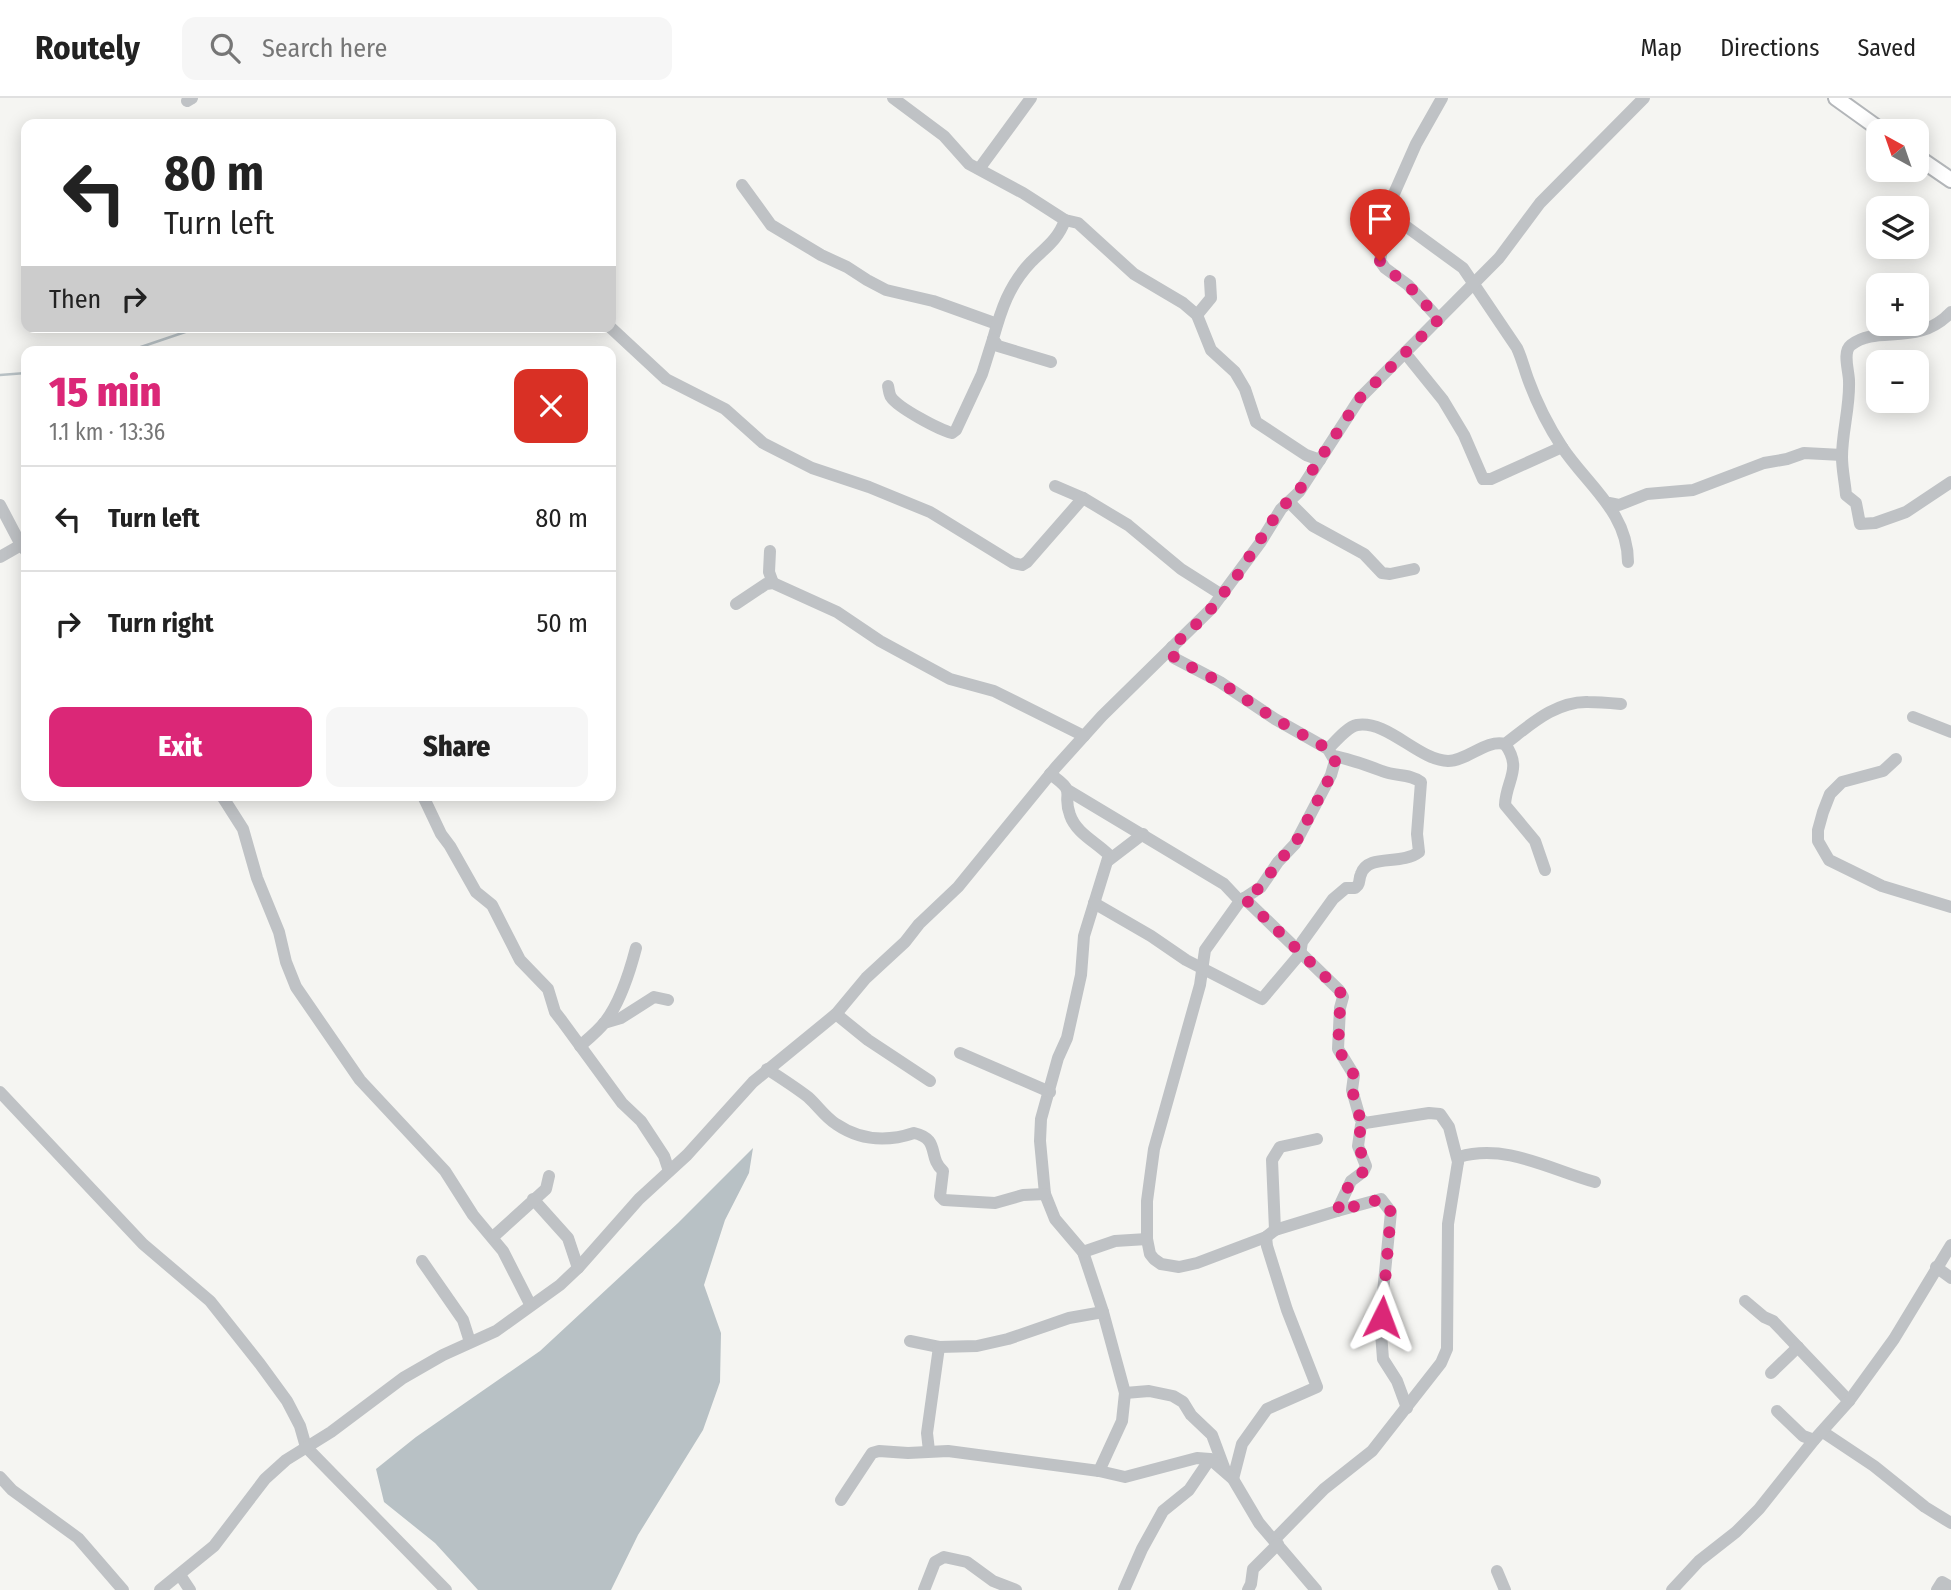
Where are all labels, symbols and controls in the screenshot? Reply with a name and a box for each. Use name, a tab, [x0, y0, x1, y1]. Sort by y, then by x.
search box	[182, 17, 672, 80]
text: Routely	[35, 28, 140, 68]
icon: search	[206, 29, 244, 67]
text: Search here	[262, 33, 387, 64]
text: Map	[1641, 34, 1682, 62]
text: Directions	[1720, 34, 1819, 62]
text: Saved	[1857, 34, 1916, 62]
north arrow	[1866, 119, 1928, 182]
map controls	[1866, 119, 1929, 413]
text: 80 m	[164, 144, 264, 203]
icon: left	[49, 147, 140, 238]
pin	[1350, 189, 1410, 261]
button: layers	[1866, 196, 1929, 259]
icon: arrive	[1361, 200, 1399, 238]
text: Turn left	[164, 204, 274, 242]
button: +	[1866, 273, 1929, 336]
icon: right	[115, 280, 153, 318]
text: Then	[49, 284, 101, 315]
button: −	[1866, 350, 1929, 413]
text: 15 min	[49, 367, 161, 417]
button: close	[514, 369, 588, 443]
text: 1.1 km · 13:36	[49, 418, 165, 446]
icon: left	[49, 500, 87, 538]
text: Turn left	[108, 503, 200, 534]
text: 80 m	[535, 503, 588, 534]
icon: right	[49, 605, 87, 643]
text: Turn right	[108, 608, 214, 639]
text: 50 m	[536, 608, 588, 639]
button: Exit	[49, 707, 312, 787]
button: Share	[326, 707, 588, 787]
position arrow	[1345, 1280, 1419, 1354]

